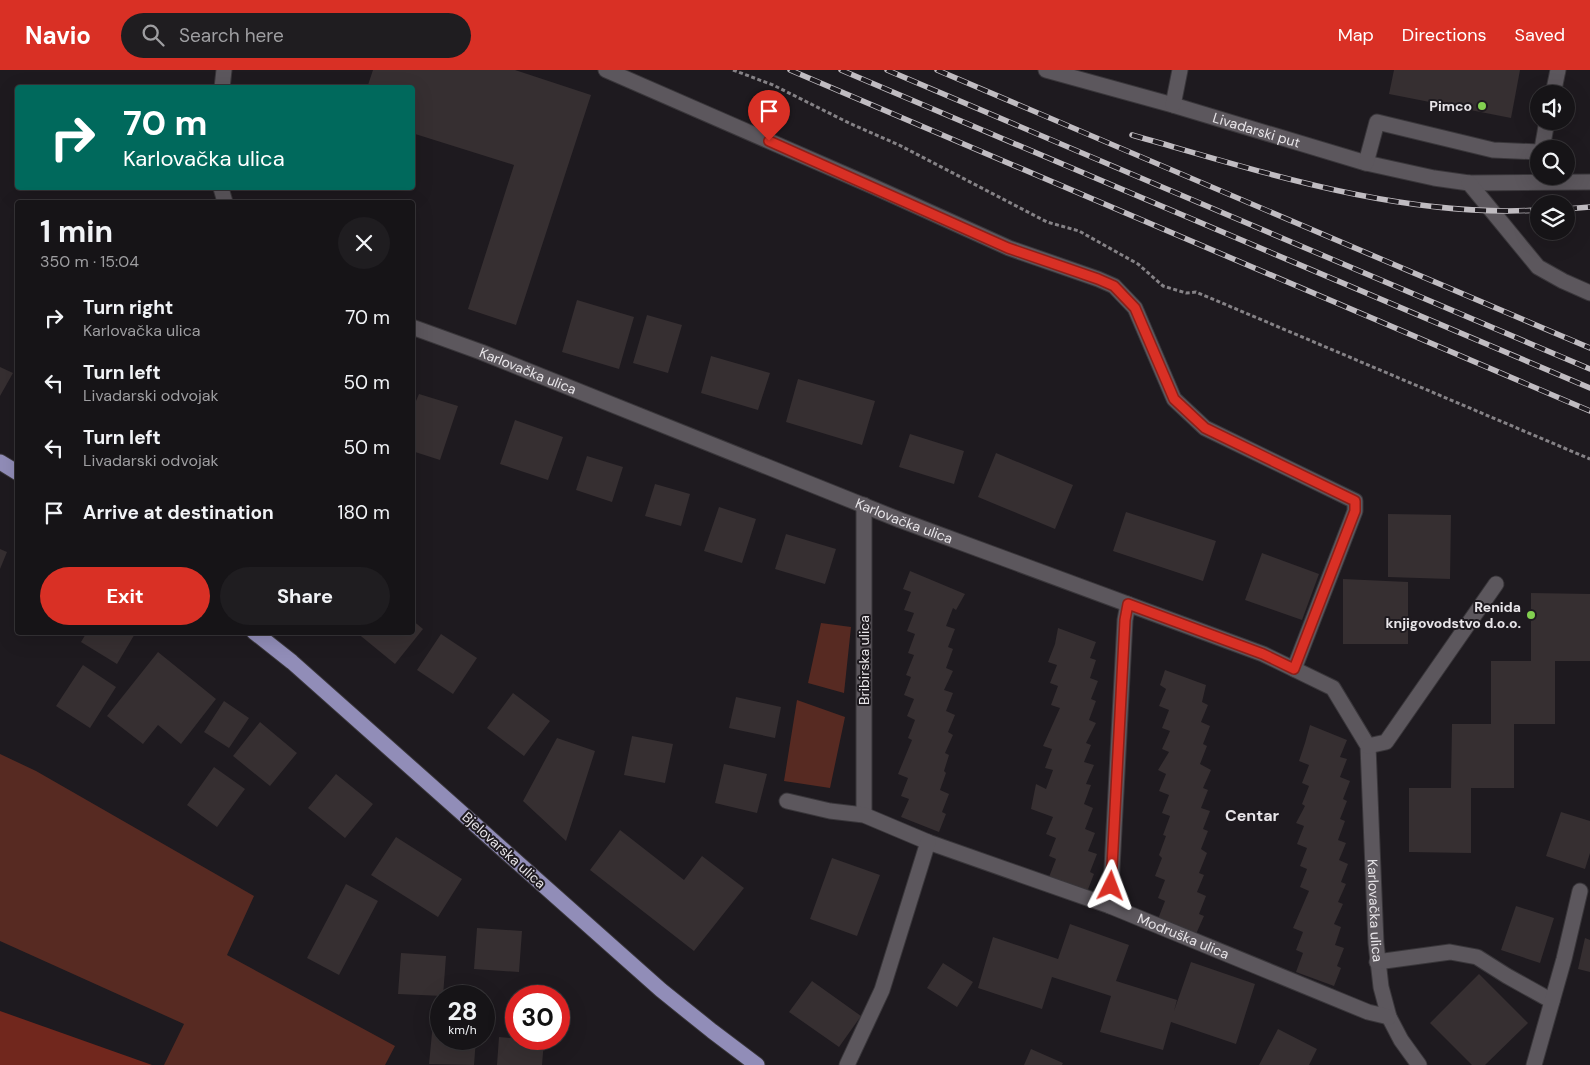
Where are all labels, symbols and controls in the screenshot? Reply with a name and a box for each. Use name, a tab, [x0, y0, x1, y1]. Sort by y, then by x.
search box	[121, 13, 471, 58]
text: Navio	[25, 20, 91, 51]
icon: search	[139, 21, 167, 49]
text: Search here	[179, 23, 284, 48]
text: Map	[1338, 23, 1374, 47]
text: Directions	[1402, 23, 1487, 47]
text: Saved	[1515, 23, 1565, 47]
map controls	[1530, 85, 1575, 240]
button: sound	[1530, 85, 1575, 130]
pin	[748, 90, 790, 141]
icon: arrive	[755, 97, 783, 125]
place label: Pimco	[1429, 97, 1472, 115]
text: 70 m	[123, 100, 207, 146]
marker: Pimco	[1476, 100, 1488, 112]
icon: right	[40, 105, 105, 170]
street label: Livadarski put	[1211, 108, 1303, 152]
button: search	[1530, 140, 1575, 185]
text: Karlovačka ulica	[123, 144, 285, 173]
button: layers	[1530, 195, 1575, 240]
text: 1 min	[40, 212, 113, 251]
button: close	[338, 217, 390, 269]
text: 350 m · 15:04	[40, 251, 139, 272]
text: Turn right	[83, 295, 173, 320]
icon: right	[40, 304, 68, 332]
text: 70 m	[345, 305, 390, 330]
text: Karlovačka ulica	[83, 320, 201, 341]
street label: Karlovačka ulica	[477, 343, 579, 398]
text: Turn left	[83, 360, 161, 385]
icon: left	[40, 369, 68, 397]
text: 50 m	[343, 370, 390, 395]
text: Livadarski odvojak	[83, 385, 219, 406]
text: Turn left	[83, 425, 161, 450]
icon: left	[40, 434, 68, 462]
text: 50 m	[343, 435, 390, 460]
text: Livadarski odvojak	[83, 450, 219, 471]
street label: Karlovačka ulica	[853, 494, 955, 548]
icon: arrive	[40, 499, 68, 527]
text: Arrive at destination	[83, 500, 274, 525]
text: 180 m	[338, 500, 390, 525]
button: Exit	[40, 567, 210, 625]
button: Share	[220, 567, 390, 625]
place label: Renida knjigovodstvo d.o.o.	[1385, 598, 1521, 632]
marker: Renida knjigovodstvo d.o.o.	[1525, 609, 1537, 621]
street label: Bribirska ulica	[855, 615, 873, 705]
district label: Centar	[1225, 805, 1280, 826]
street label: Bjelovarska ulica	[459, 808, 549, 892]
position arrow	[1084, 859, 1136, 911]
street label: Karlovačka ulica	[1364, 859, 1387, 963]
street label: Modruška ulica	[1135, 909, 1232, 963]
speed limit sign: 30	[505, 985, 570, 1050]
text: 28	[447, 995, 478, 1028]
text: km/h	[448, 1022, 477, 1038]

